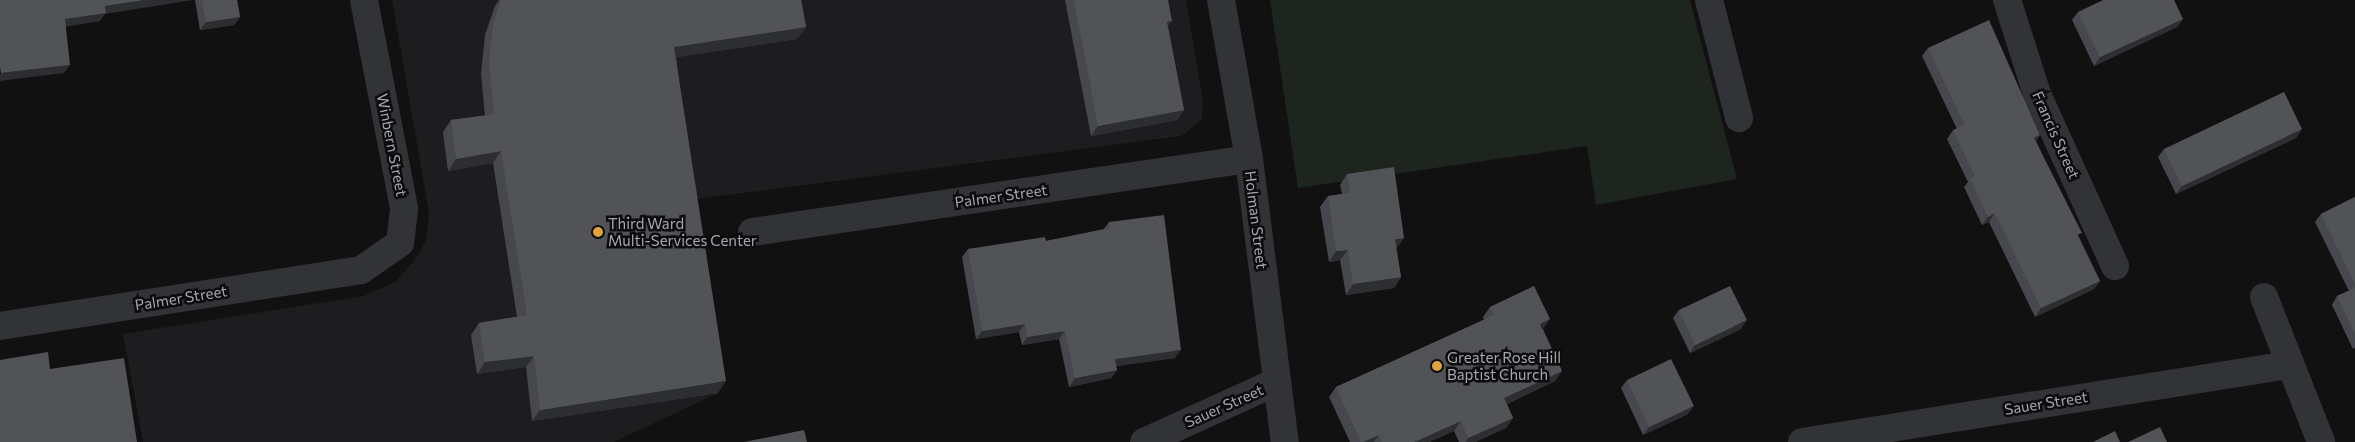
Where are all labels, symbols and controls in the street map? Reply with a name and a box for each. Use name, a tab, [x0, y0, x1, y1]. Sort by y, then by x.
street label: Francis Street	[2029, 88, 2083, 182]
street label: Winbern Street	[373, 92, 411, 198]
street label: Holman Street	[1241, 170, 1271, 270]
street label: Palmer Street	[954, 181, 1048, 211]
place label: Third Ward Multi-Services Center	[608, 214, 757, 249]
marker: Third Ward Multi-Services Center	[592, 226, 604, 238]
street label: Palmer Street	[134, 282, 228, 314]
place label: Greater Rose Hill Baptist Church	[1447, 348, 1561, 383]
marker: Greater Rose Hill Baptist Church	[1431, 360, 1443, 372]
street label: Sauer Street	[1182, 381, 1266, 431]
street label: Sauer Street	[2003, 388, 2089, 418]

